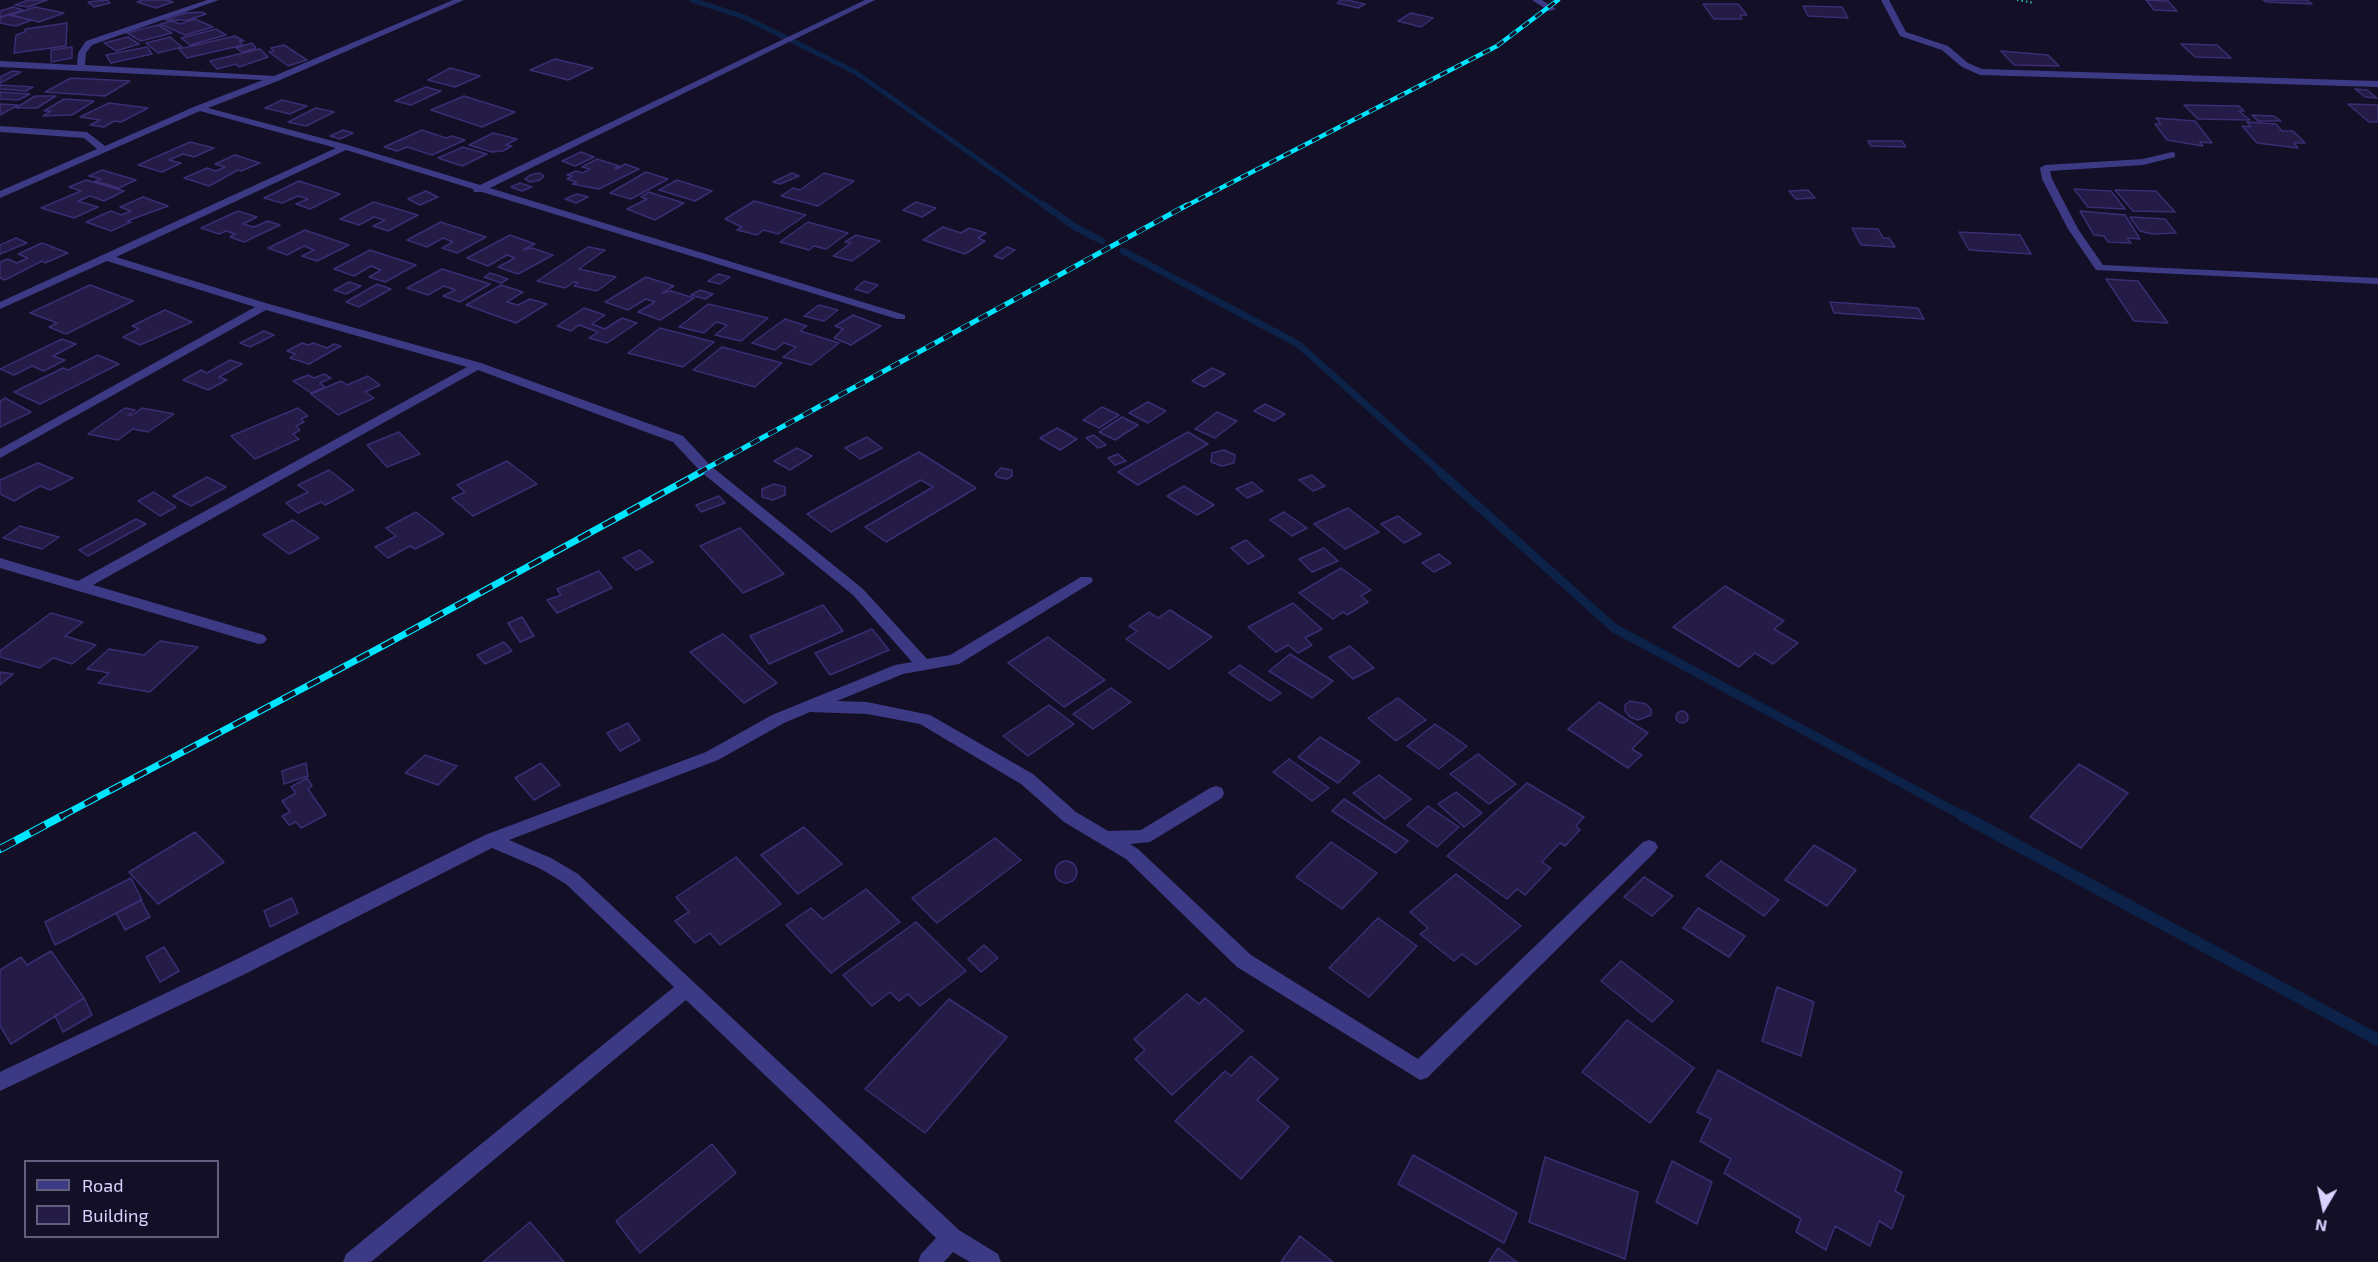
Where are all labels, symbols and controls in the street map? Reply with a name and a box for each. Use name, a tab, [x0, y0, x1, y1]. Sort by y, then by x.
legend	[24, 1160, 219, 1238]
text: Road	[82, 1174, 123, 1196]
north arrow	[2294, 1178, 2354, 1238]
text: Building	[82, 1204, 149, 1226]
text: N	[2314, 1216, 2328, 1237]

